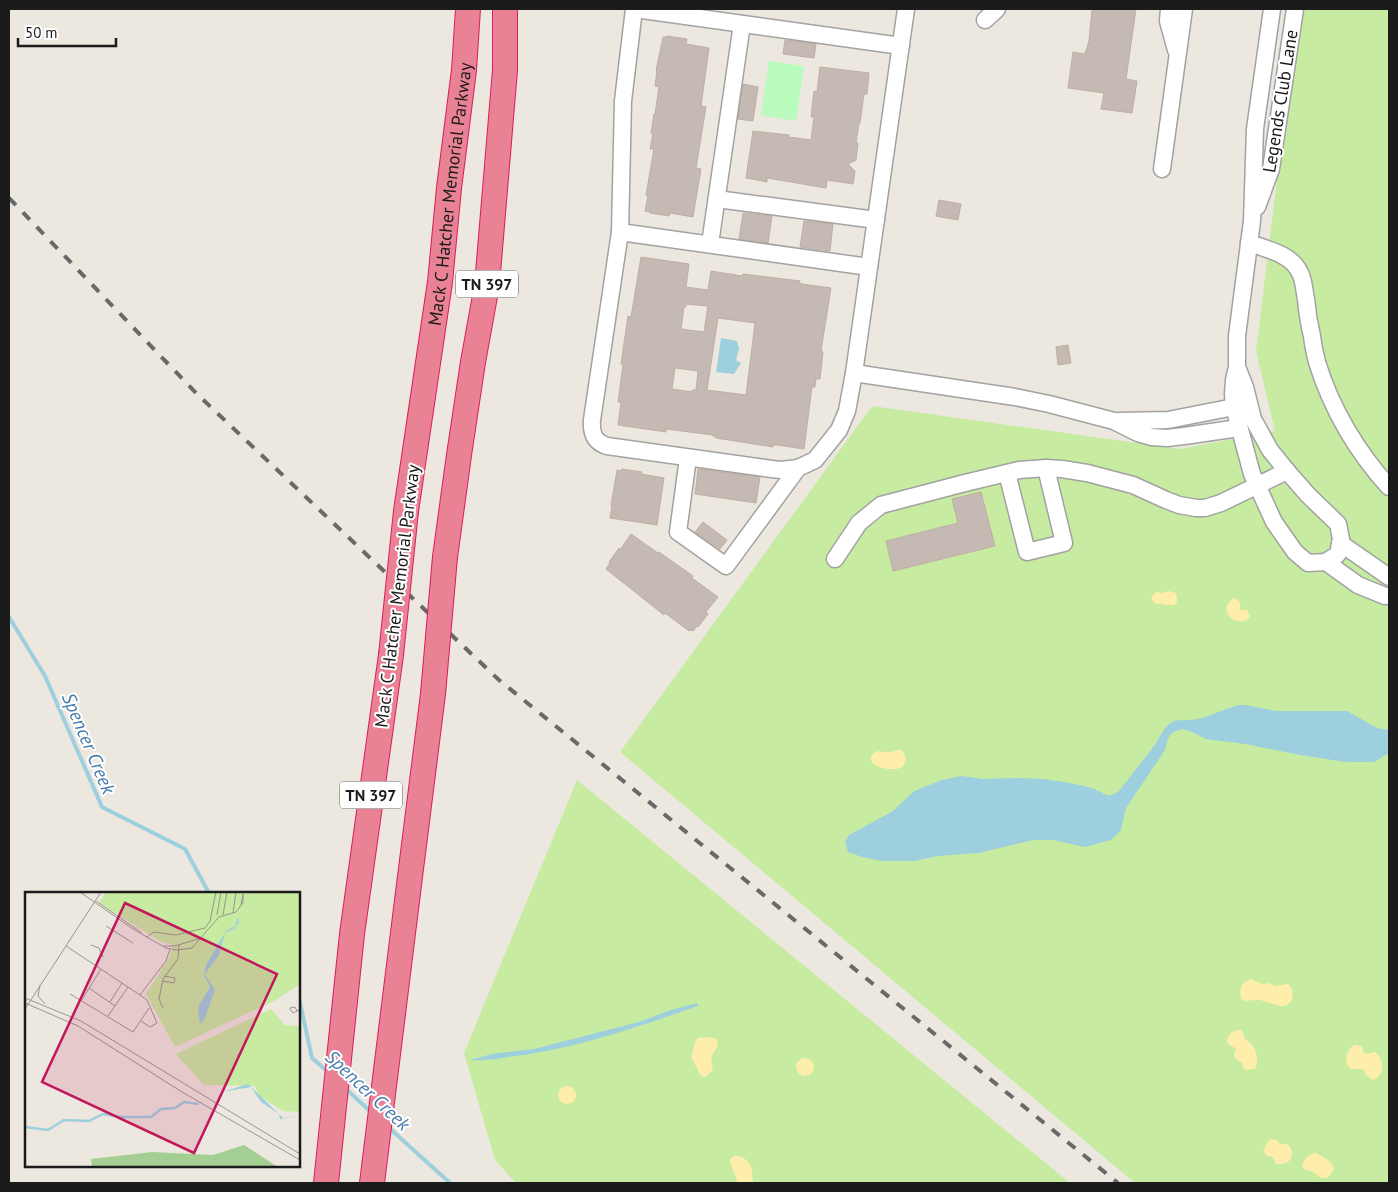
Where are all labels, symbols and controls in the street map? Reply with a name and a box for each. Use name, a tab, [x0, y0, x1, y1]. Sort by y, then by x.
scale bar	[18, 15, 115, 47]
text: 50 m	[25, 23, 58, 42]
street label: Legends Club Lane	[1257, 28, 1303, 174]
street label: Mack C Hatcher Memorial Parkway	[422, 61, 476, 327]
road number: TN 397	[456, 270, 518, 298]
street label: Mack C Hatcher Memorial Parkway	[369, 463, 425, 729]
water label: Spencer Creek	[57, 689, 122, 799]
road number: TN 397	[340, 782, 402, 808]
inset map	[25, 892, 300, 1167]
water label: Spencer Creek	[320, 1045, 417, 1136]

